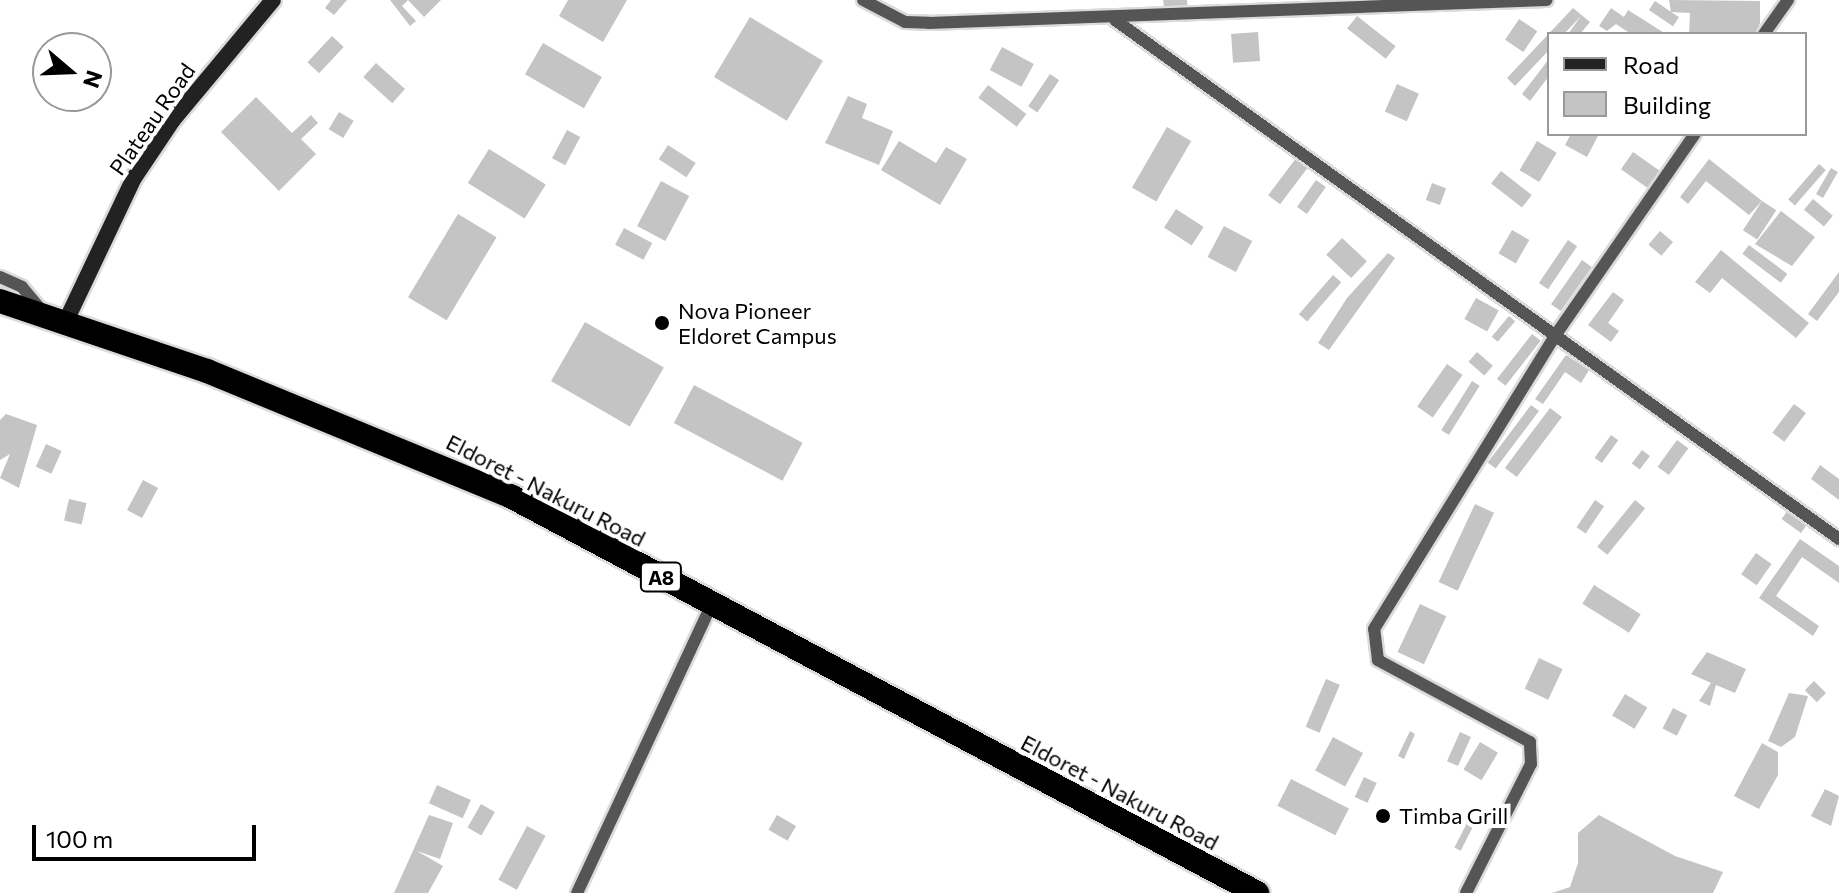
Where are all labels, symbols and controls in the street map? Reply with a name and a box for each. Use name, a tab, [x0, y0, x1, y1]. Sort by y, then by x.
north arrow	[32, 32, 112, 112]
legend	[1547, 32, 1807, 136]
text: Road	[1623, 50, 1679, 79]
street label: Plateau Road	[104, 58, 200, 180]
text: N	[78, 67, 109, 92]
text: Building	[1623, 90, 1711, 119]
place label: Nova Pioneer Eldoret Campus	[678, 297, 837, 348]
marker: Nova Pioneer Eldoret Campus	[653, 314, 671, 332]
street label: Eldoret - Nakuru Road	[442, 428, 650, 552]
road number: A8	[639, 561, 683, 593]
street label: Eldoret - Nakuru Road	[1017, 729, 1223, 855]
place label: Timba Grill	[1399, 803, 1508, 829]
marker: Timba Grill	[1374, 807, 1392, 825]
scale bar	[36, 809, 260, 859]
text: 100 m	[46, 824, 113, 853]

